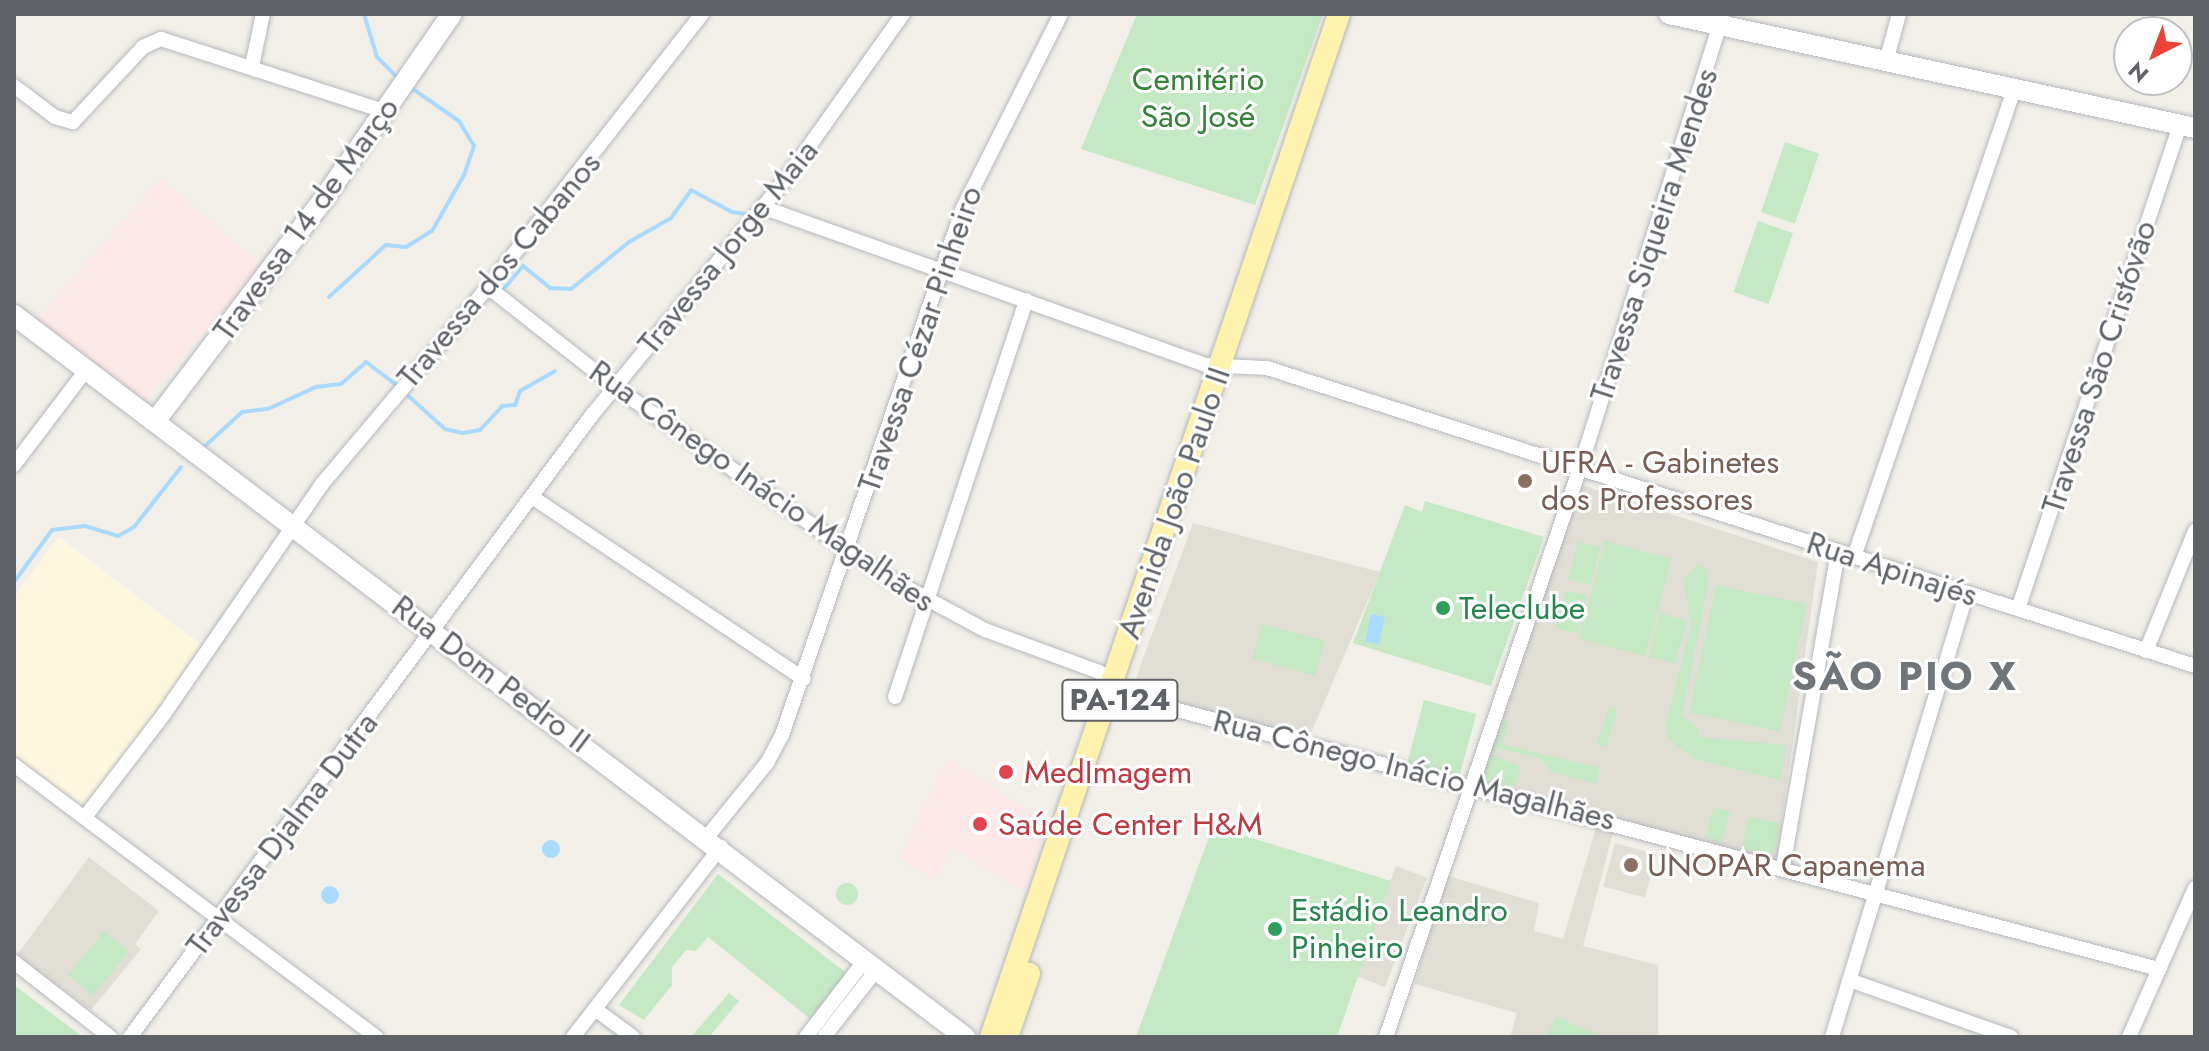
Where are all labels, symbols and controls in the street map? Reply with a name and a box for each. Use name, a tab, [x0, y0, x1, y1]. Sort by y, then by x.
north arrow	[2113, 16, 2193, 96]
text: N	[2121, 55, 2155, 90]
park label: Cemitério São José	[1132, 61, 1264, 136]
street label: Travessa Siqueira Mendes	[1582, 64, 1726, 406]
street label: Travessa 14 de Março	[205, 90, 407, 348]
street label: Travessa Jorge Maia	[630, 132, 826, 362]
street label: Travessa dos Cabanos	[389, 144, 609, 396]
street label: Travessa Cézar Pinheiro	[850, 181, 990, 497]
street label: Travessa São Cristóvão	[2034, 216, 2164, 518]
street label: Rua Cônego Inácio Magalhães	[582, 352, 942, 620]
street label: Avenida João Paulo II	[1110, 362, 1238, 644]
place label: UFRA - Gabinetes dos Professores	[1541, 444, 1779, 519]
marker: UFRA - Gabinetes dos Professores	[1516, 472, 1534, 490]
street label: Rua Apinajés	[1802, 523, 1982, 615]
street label: Rua Dom Pedro II	[384, 587, 598, 761]
place label: Teleclube	[1459, 589, 1585, 627]
marker: Teleclube	[1434, 599, 1452, 617]
district label: SÃO PIO X	[1792, 652, 2018, 700]
road number: PA-124	[1060, 674, 1180, 726]
street label: Rua Cônego Inácio Magalhães	[1209, 701, 1619, 839]
street label: Travessa Djalma Dutra	[178, 705, 386, 963]
place label: MedImagem	[1024, 753, 1193, 791]
marker: MedImagem	[995, 761, 1017, 783]
place label: Saúde Center H&M	[998, 805, 1262, 843]
marker: Saúde Center H&M	[969, 813, 991, 835]
place label: UNOPAR Capanema	[1647, 846, 1926, 884]
marker: UNOPAR Capanema	[1622, 856, 1640, 874]
place label: Estádio Leandro Pinheiro	[1291, 892, 1508, 967]
marker: Estádio Leandro Pinheiro	[1266, 920, 1284, 938]

